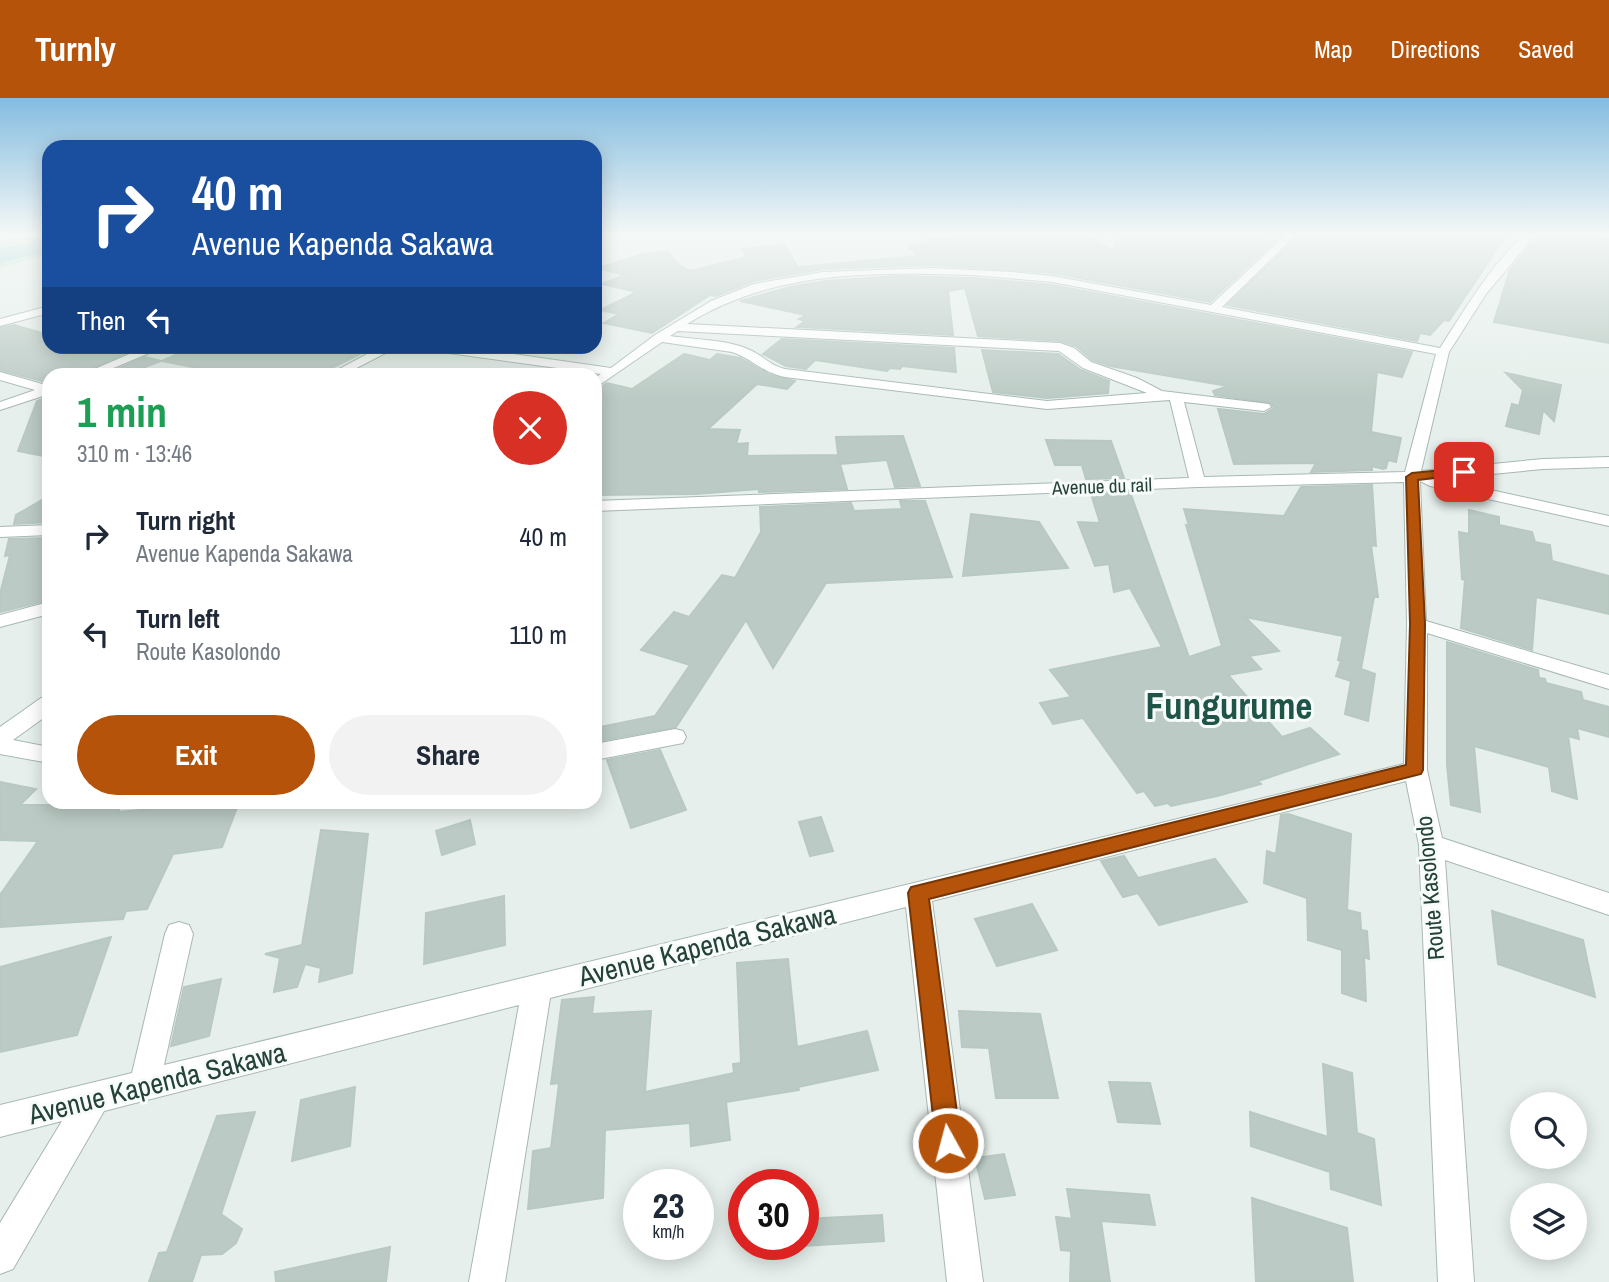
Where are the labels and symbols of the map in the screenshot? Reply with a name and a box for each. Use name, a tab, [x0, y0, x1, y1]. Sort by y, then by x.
pin	[1434, 442, 1494, 502]
street label: Avenue du rail	[1050, 471, 1153, 501]
district label: Fungurume	[1146, 681, 1312, 731]
street label: Route Kasolondo	[1408, 815, 1451, 961]
street label: Avenue Kapenda Sakawa	[573, 895, 840, 996]
street label: Avenue Kapenda Sakawa	[23, 1033, 290, 1134]
position arrow	[911, 1106, 985, 1180]
speed limit sign: 30	[728, 1169, 819, 1260]

